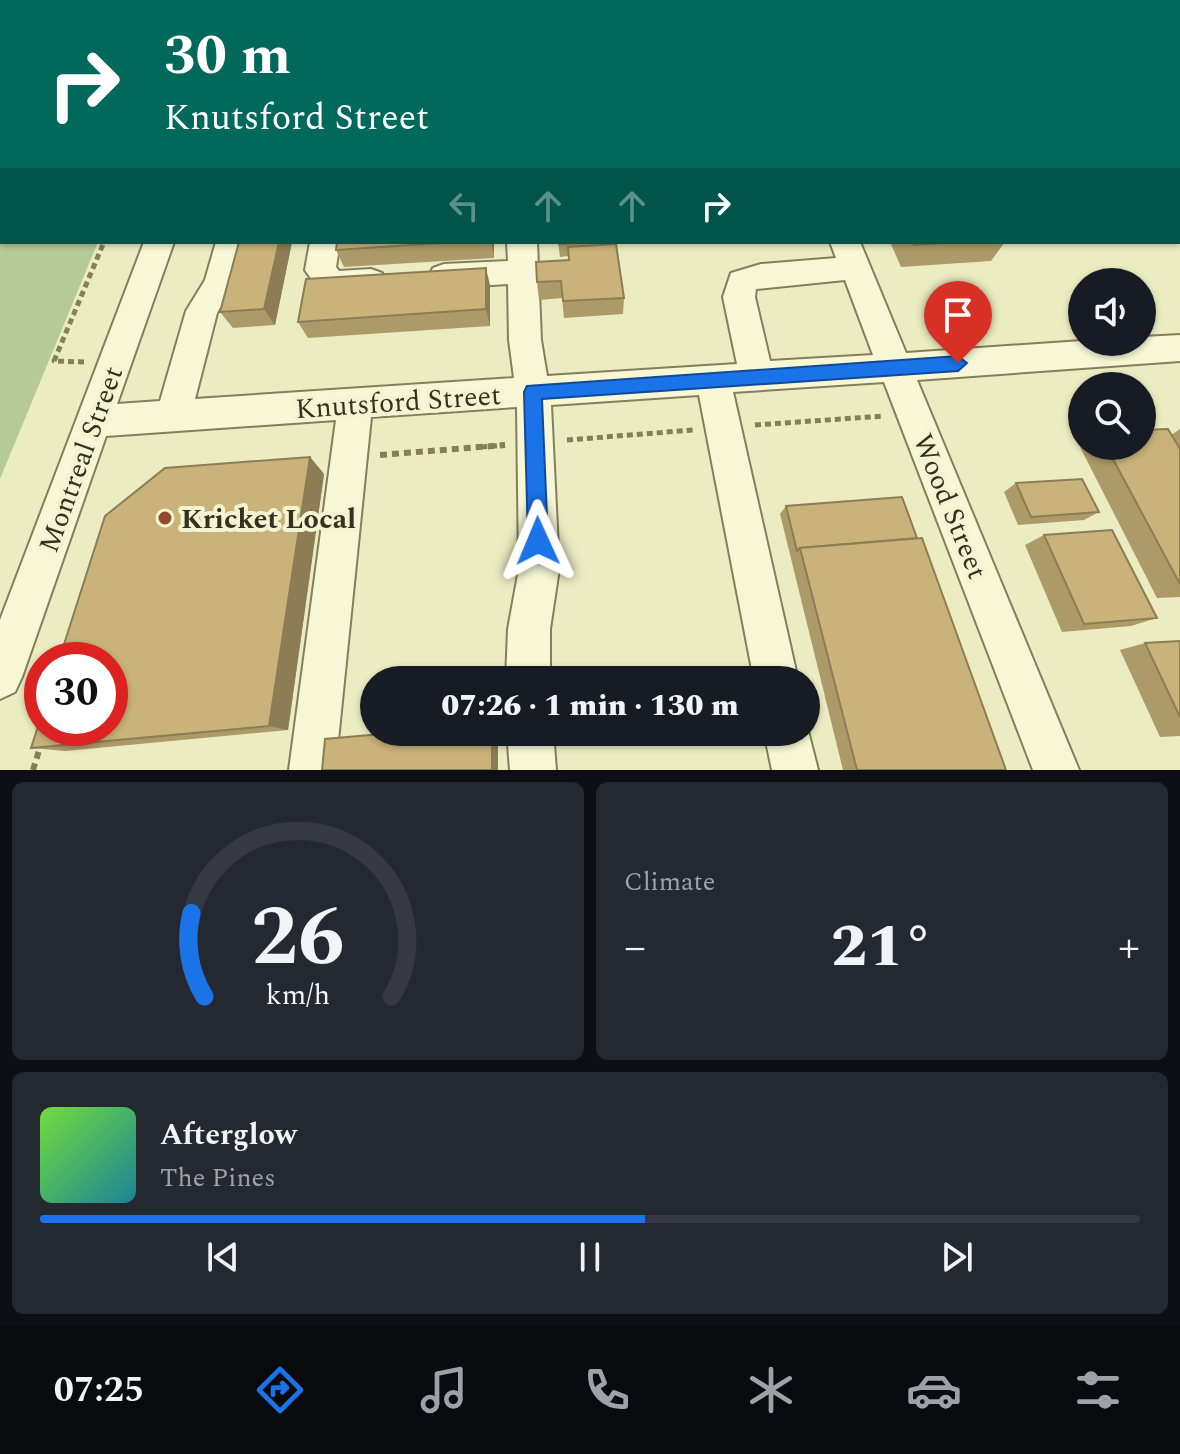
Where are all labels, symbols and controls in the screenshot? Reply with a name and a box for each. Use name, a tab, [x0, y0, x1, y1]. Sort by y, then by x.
text: 30 m	[164, 14, 291, 99]
icon: right	[32, 32, 136, 136]
text: Knutsford Street	[164, 91, 429, 146]
icon: left	[442, 184, 486, 228]
icon: ahead	[526, 184, 570, 228]
icon: ahead	[610, 184, 654, 228]
icon: right	[694, 184, 738, 228]
map controls	[1068, 268, 1156, 460]
button: sound	[1068, 268, 1156, 356]
pin	[924, 281, 992, 363]
icon: arrive	[936, 293, 980, 337]
street label: Montreal Street	[28, 360, 135, 559]
button: search	[1068, 372, 1156, 460]
street label: Knutsford Street	[294, 374, 502, 431]
street label: Wood Street	[901, 427, 998, 586]
place label: Kricket Local	[181, 498, 356, 541]
position arrow	[496, 499, 580, 583]
marker: Kricket Local	[156, 509, 174, 527]
speed limit sign: 30	[24, 642, 128, 746]
text: 07:26 · 1 min · 130 m	[441, 683, 739, 729]
text: Climate	[624, 862, 715, 902]
text: 26	[251, 875, 345, 1002]
text: 21°	[831, 901, 933, 993]
text: −	[624, 914, 646, 981]
text: +	[1118, 914, 1140, 981]
text: km/h	[266, 974, 330, 1017]
text: Afterglow	[160, 1112, 297, 1158]
text: The Pines	[160, 1158, 275, 1198]
icon: previous	[201, 1235, 245, 1279]
icon: pause	[568, 1235, 612, 1279]
icon: next	[935, 1235, 979, 1279]
icon: directions	[252, 1362, 308, 1418]
icon: music	[416, 1362, 472, 1418]
icon: phone	[579, 1362, 635, 1418]
icon: climate	[743, 1362, 799, 1418]
icon: car	[906, 1362, 962, 1418]
icon: filters	[1070, 1362, 1126, 1418]
text: 07:25	[54, 1363, 144, 1418]

